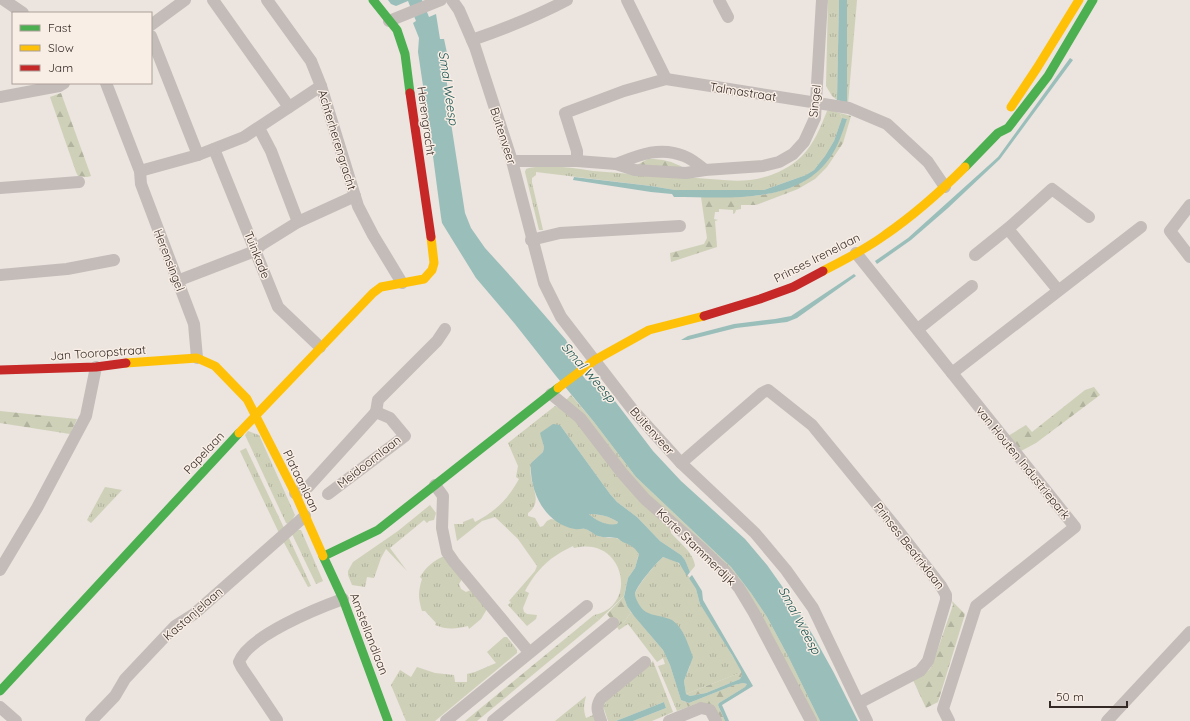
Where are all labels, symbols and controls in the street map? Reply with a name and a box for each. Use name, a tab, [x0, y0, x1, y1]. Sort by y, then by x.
legend	[12, 12, 152, 84]
text: Fast	[48, 20, 72, 35]
text: Slow	[48, 40, 74, 55]
water label: Smal Weesp	[436, 50, 462, 127]
text: Jam	[48, 60, 73, 75]
street label: Talmastraat	[709, 79, 777, 104]
street label: Singel	[805, 84, 824, 118]
street label: Herengracht	[414, 85, 439, 157]
street label: Achterherengracht	[315, 88, 360, 192]
street label: Buitenveer	[487, 105, 520, 167]
street label: Herensingel	[151, 227, 188, 293]
street label: Tuinkade	[241, 229, 274, 281]
street label: Prinses Irenelaan	[771, 229, 862, 286]
water label: Smal Weesp	[558, 339, 620, 406]
street label: Jan Tooropstraat	[49, 342, 147, 363]
street label: van Houten Industriepark	[973, 403, 1074, 522]
street label: Buitenveer	[627, 404, 678, 458]
street label: Papelaan	[180, 428, 227, 477]
street label: Meidoornlaan	[334, 432, 404, 491]
street label: Plataanlaan	[280, 447, 323, 514]
street label: Prinses Beatrixlaan	[871, 499, 948, 592]
street label: Korte Stammerdijk	[654, 505, 739, 588]
water label: Smal Weesp	[775, 583, 825, 658]
street label: Kastanjelaan	[160, 584, 225, 643]
street label: Amstellandlaan	[347, 591, 392, 677]
scale bar	[1050, 683, 1127, 709]
text: 50 m	[1056, 689, 1084, 704]

